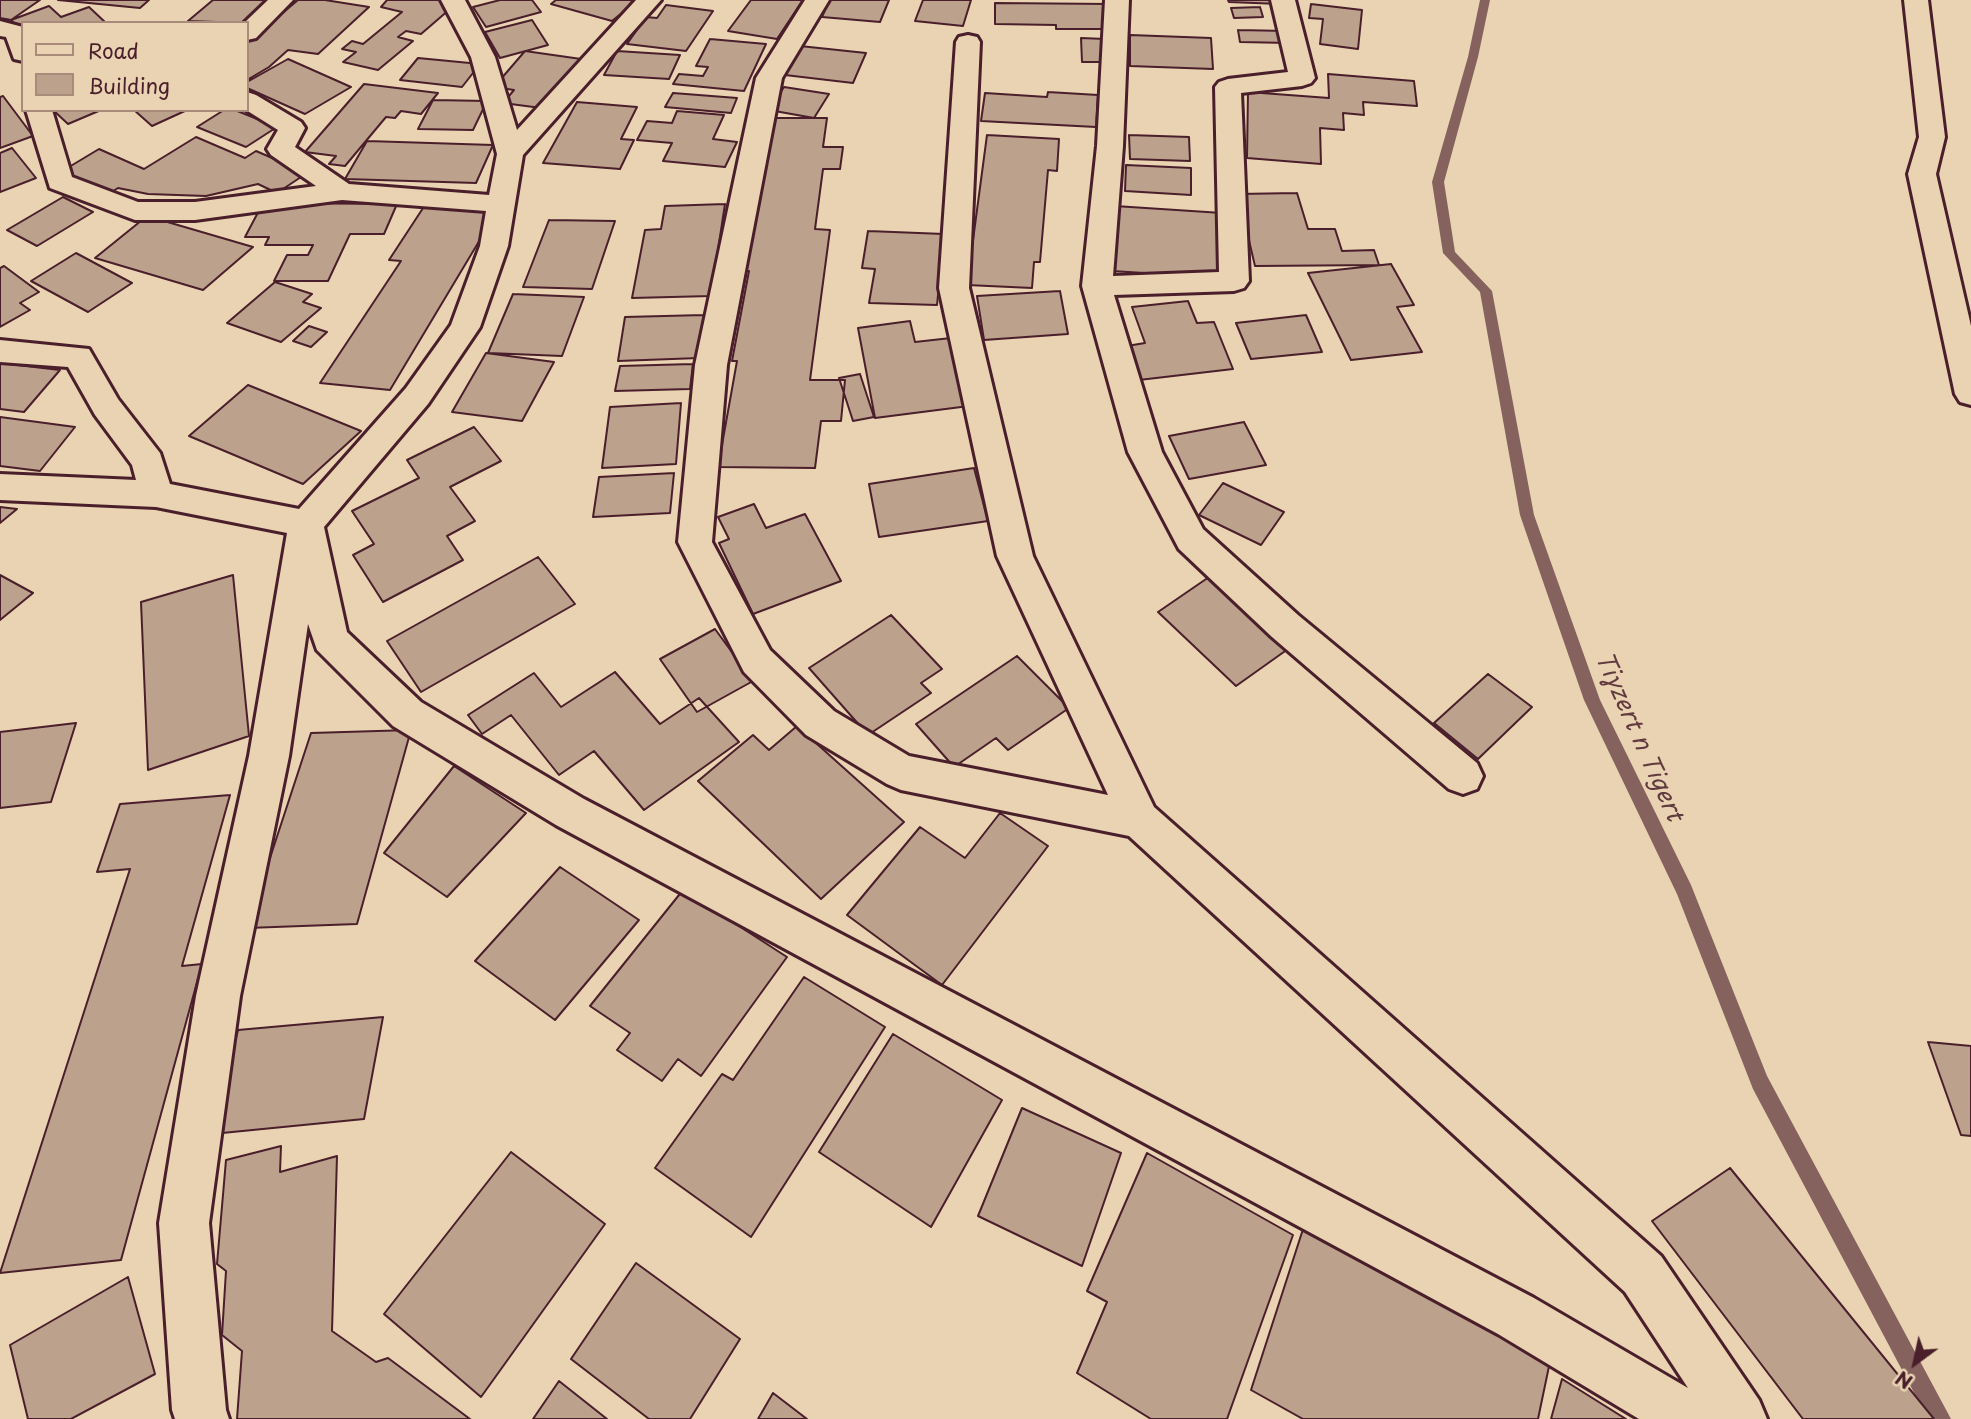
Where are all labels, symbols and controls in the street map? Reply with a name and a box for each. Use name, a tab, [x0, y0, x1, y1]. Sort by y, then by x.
legend	[21, 21, 248, 112]
text: Road	[88, 34, 139, 66]
text: Building	[88, 69, 170, 101]
water label: Tiɣzert n Tigert	[1588, 648, 1688, 826]
north arrow	[1880, 1328, 1950, 1398]
text: N	[1890, 1365, 1918, 1396]

